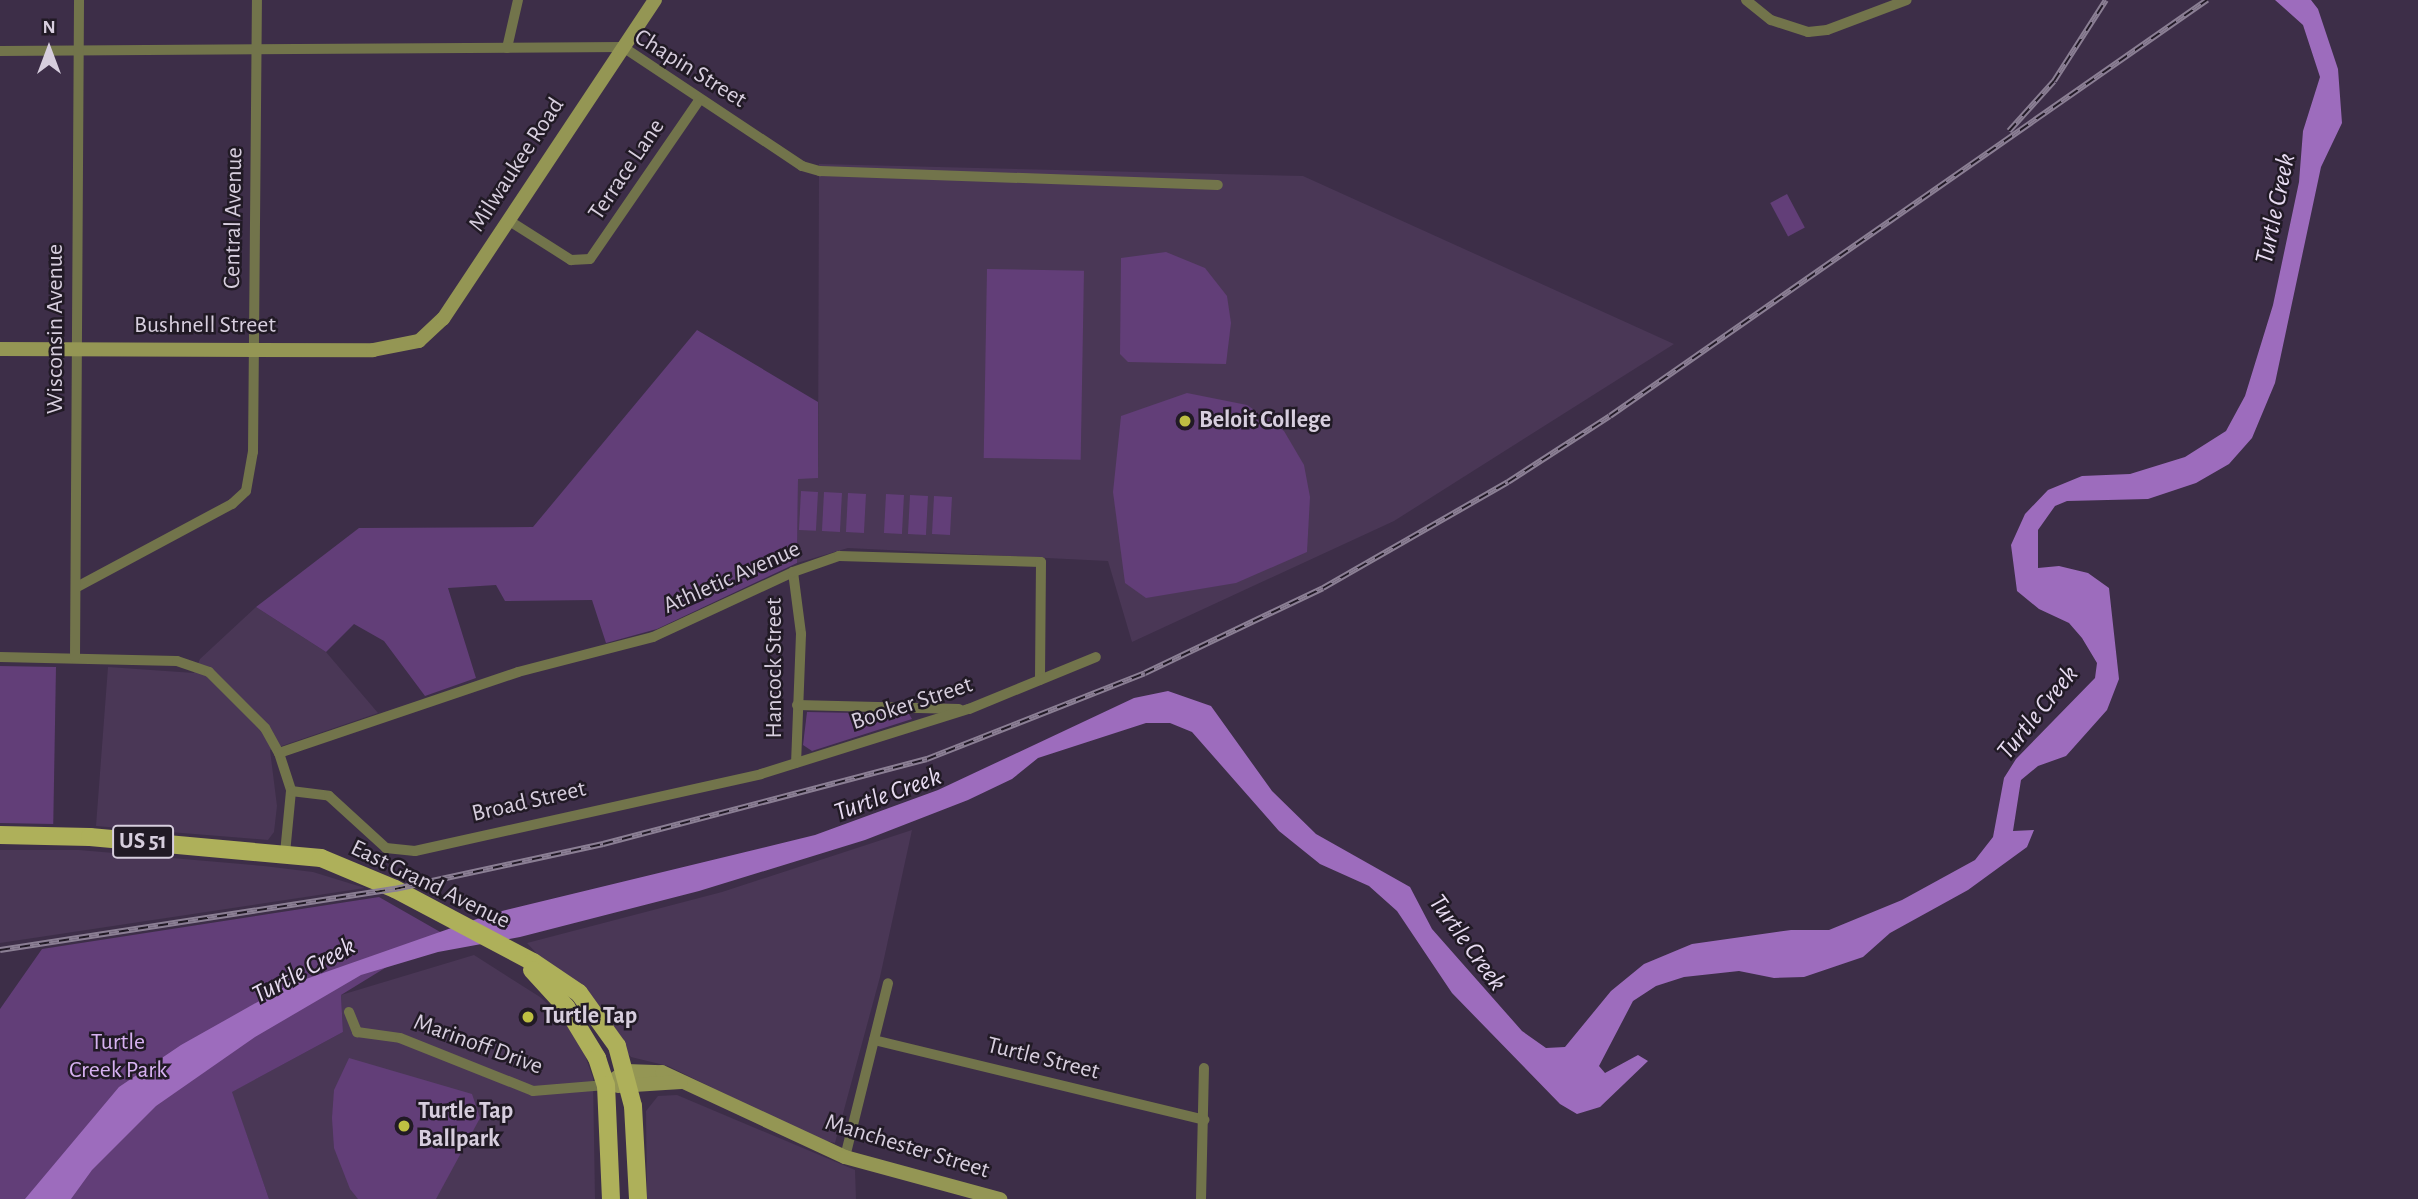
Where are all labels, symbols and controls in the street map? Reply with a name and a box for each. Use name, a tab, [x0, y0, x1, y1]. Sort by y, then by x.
north arrow	[14, 14, 84, 84]
text: N	[42, 18, 56, 37]
street label: Chapin Street	[629, 23, 751, 115]
street label: Milwaukee Road	[463, 93, 571, 237]
street label: Terrace Lane	[583, 114, 671, 226]
street label: Central Avenue	[218, 147, 250, 289]
water label: Turtle Creek	[2249, 151, 2303, 267]
street label: Wisconsin Avenue	[42, 244, 70, 414]
street label: Bushnell Street	[134, 312, 276, 340]
place label: Beloit College	[1199, 407, 1331, 435]
marker: Beloit College	[1177, 413, 1193, 429]
street label: Athletic Avenue	[659, 535, 805, 621]
street label: Hancock Street	[761, 598, 789, 738]
water label: Turtle Creek	[1991, 660, 2085, 766]
street label: Booker Street	[848, 671, 976, 737]
water label: Turtle Creek	[830, 761, 946, 829]
street label: Broad Street	[469, 775, 589, 829]
road number: US 51	[111, 822, 174, 862]
street label: East Grand Avenue	[346, 834, 514, 936]
water label: Turtle Creek	[1421, 888, 1513, 998]
water label: Turtle Creek	[247, 931, 361, 1011]
place label: Turtle Tap	[542, 1003, 637, 1031]
street label: Marinoff Drive	[410, 1008, 546, 1082]
marker: Turtle Tap	[520, 1009, 536, 1025]
park label: Turtle Creek Park	[69, 1029, 167, 1085]
street label: Turtle Street	[984, 1031, 1102, 1087]
place label: Turtle Tap Ballpark	[418, 1098, 513, 1154]
street label: Manchester Street	[821, 1108, 993, 1186]
marker: Turtle Tap Ballpark	[396, 1118, 412, 1134]

